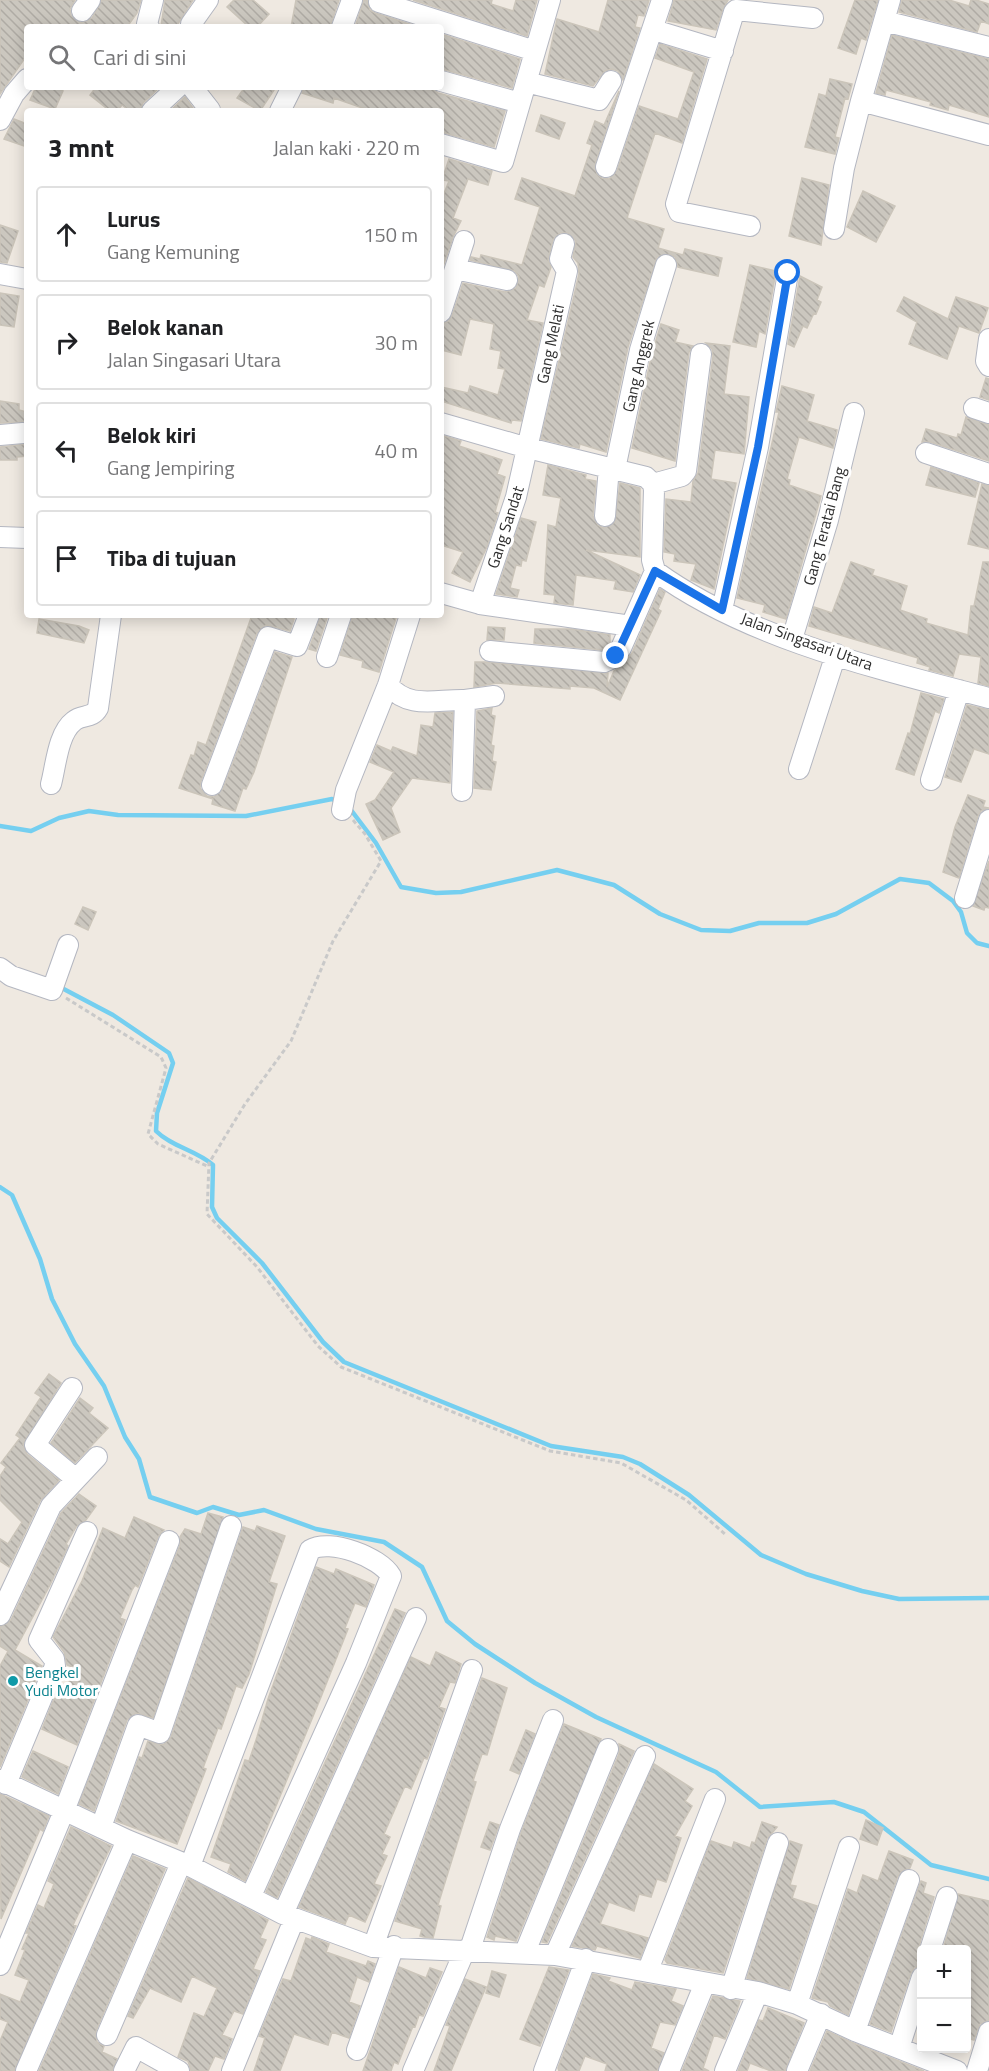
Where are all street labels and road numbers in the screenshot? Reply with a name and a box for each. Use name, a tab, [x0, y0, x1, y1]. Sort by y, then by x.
street label: Gang Melati	[530, 302, 570, 386]
street label: Gang Anggrek	[616, 317, 660, 414]
street label: Gang Teratai Bang	[797, 464, 851, 588]
street label: Gang Sandat	[480, 482, 530, 571]
street label: Jalan Singasari Utara	[738, 606, 876, 676]

